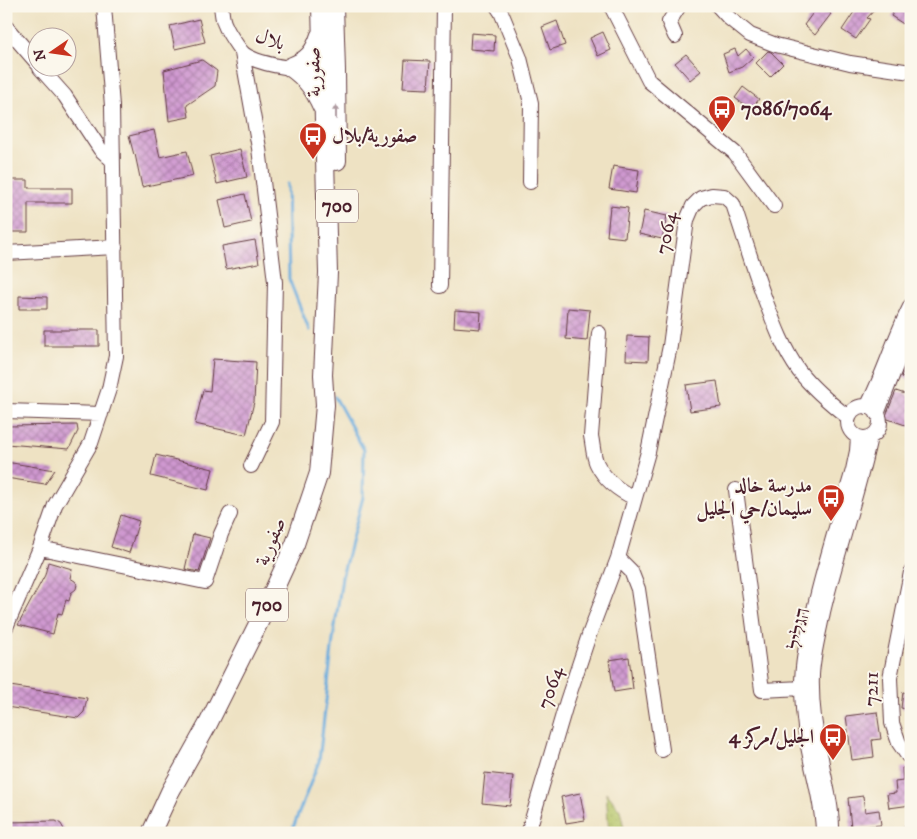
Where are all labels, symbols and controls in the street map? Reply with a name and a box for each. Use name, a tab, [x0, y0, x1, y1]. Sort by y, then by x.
street label: بلال	[252, 23, 288, 57]
north arrow	[28, 28, 78, 78]
text: N	[30, 47, 50, 62]
street label: صفورية	[301, 47, 327, 97]
bus stop icon: 7086/7064	[707, 94, 737, 133]
place label: 7086/7064	[741, 97, 833, 122]
one-way arrow	[332, 104, 340, 120]
bus stop icon: صفورية/بلال	[298, 121, 328, 160]
place label: صفورية/بلال	[332, 124, 417, 149]
road number: 700	[316, 190, 358, 222]
street label: 7064	[651, 209, 683, 257]
place label: مدرسة خالد سليمان/حي الجليل	[696, 474, 812, 524]
bus stop icon: مدرسة خالد سليمان/حي الجليل	[816, 483, 846, 522]
street label: صفورية	[250, 514, 292, 570]
road number: 700	[246, 588, 288, 622]
street label: הגליל	[784, 606, 816, 652]
street label: 7064	[532, 663, 570, 712]
street label: 7211	[859, 671, 885, 707]
bus stop icon: الجليل/مركز 4	[818, 722, 848, 761]
place label: الجليل/مركز 4	[729, 725, 814, 751]

